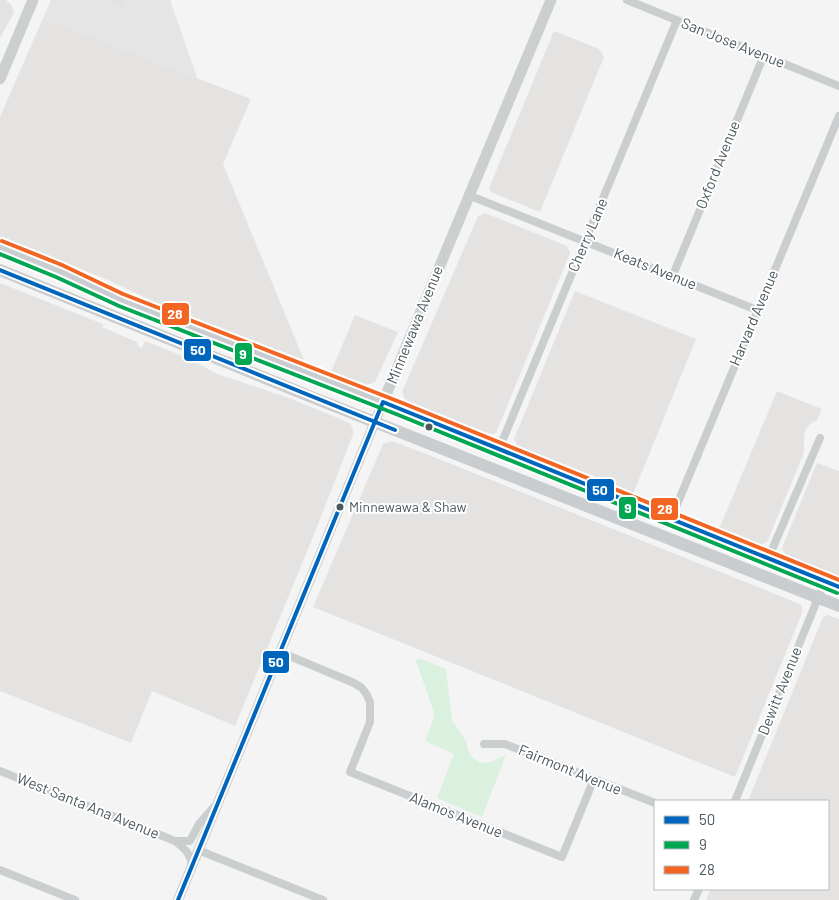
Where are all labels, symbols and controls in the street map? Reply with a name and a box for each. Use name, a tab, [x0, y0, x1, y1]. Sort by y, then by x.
street label: San Jose Avenue	[679, 13, 788, 71]
street label: Oxford Avenue	[691, 118, 743, 211]
street label: Cherry Lane	[563, 195, 611, 274]
street label: Keats Avenue	[611, 243, 699, 293]
street label: Minnewawa Avenue	[382, 263, 446, 386]
street label: Harvard Avenue	[725, 267, 781, 368]
line badge: 28	[161, 302, 190, 326]
text: 28	[167, 305, 183, 322]
line badge: 50	[183, 338, 212, 362]
text: 50	[190, 341, 206, 358]
line badge: 9	[234, 342, 253, 366]
text: 9	[239, 345, 247, 362]
unlabelled marker	[424, 422, 434, 432]
line badge: 50	[586, 478, 615, 502]
text: 50	[592, 481, 608, 498]
line badge: 9	[618, 496, 637, 520]
line badge: 28	[650, 497, 679, 521]
place label: Minnewawa & Shaw	[349, 498, 467, 515]
text: 9	[624, 499, 632, 516]
text: 28	[657, 500, 673, 517]
marker: Minnewawa & Shaw	[335, 502, 345, 512]
street label: Dewitt Avenue	[753, 644, 805, 737]
line badge: 50	[262, 650, 290, 674]
text: 50	[268, 653, 284, 670]
street label: Fairmont Avenue	[516, 740, 625, 798]
street label: West Santa Ana Avenue	[14, 768, 162, 842]
street label: Alamos Avenue	[407, 787, 505, 841]
legend	[654, 800, 829, 890]
text: 50	[699, 810, 715, 828]
text: 9	[699, 835, 707, 853]
text: 28	[699, 860, 715, 878]

